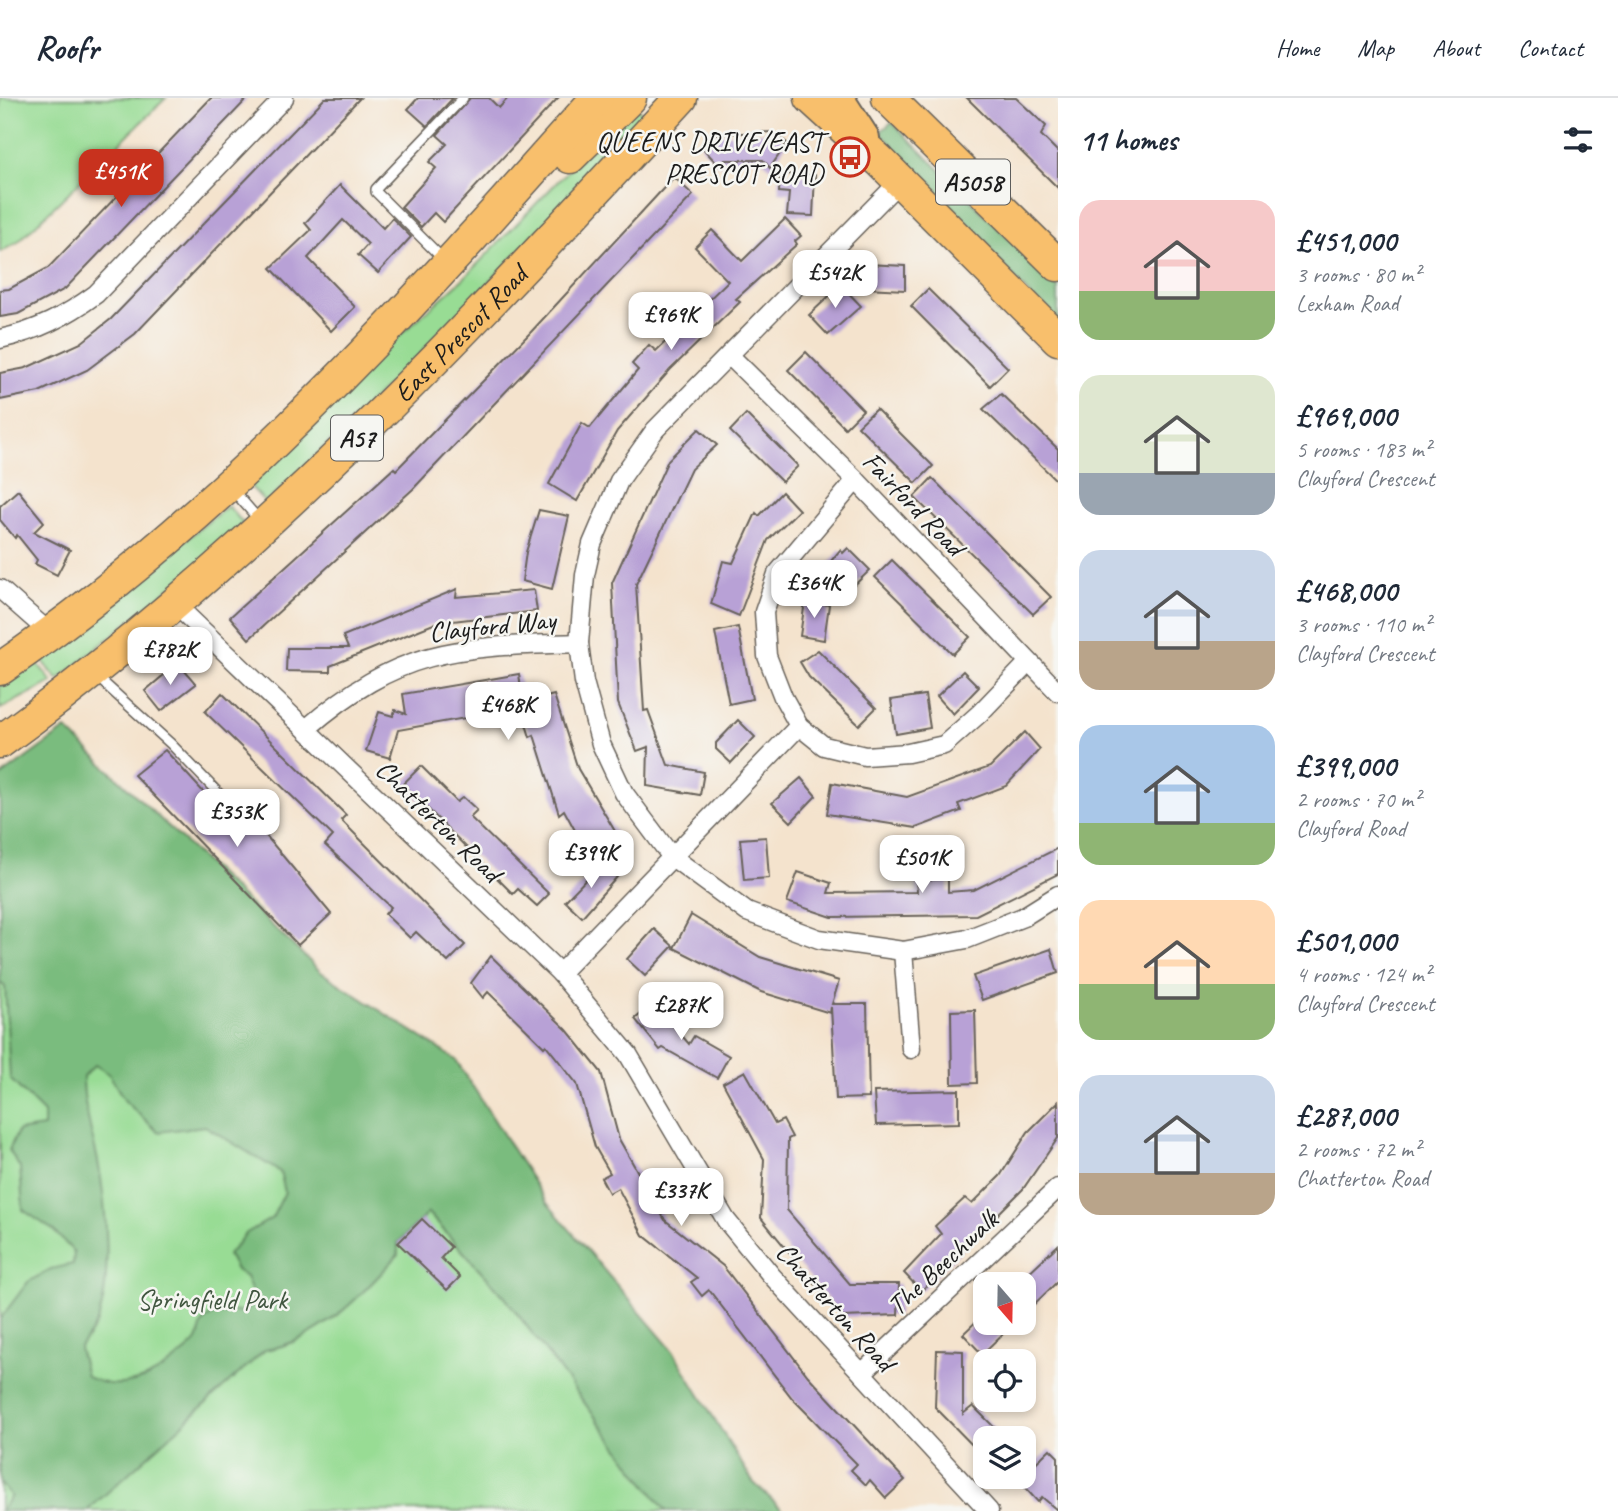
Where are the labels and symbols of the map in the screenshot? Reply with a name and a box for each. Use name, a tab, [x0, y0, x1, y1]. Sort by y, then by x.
place label: QUEENS DRIVE/EAST PRESCOT ROAD	[596, 124, 830, 191]
bus stop icon: QUEENS DRIVE/EAST PRESCOT ROAD	[829, 136, 871, 178]
pin: £451K	[72, 150, 170, 209]
road number: A5058	[936, 159, 1010, 204]
pin: £542K	[786, 250, 884, 310]
street label: East Prescot Road	[386, 255, 537, 409]
pin: £969K	[622, 292, 720, 352]
road number: A57	[331, 416, 383, 460]
street label: Fairford Road	[855, 444, 975, 566]
pin: £364K	[765, 560, 863, 620]
street label: Clayford Way	[427, 601, 559, 650]
pin: £782K	[121, 628, 219, 687]
pin: £468K	[459, 682, 557, 742]
street label: Chatterton Road	[368, 752, 512, 892]
pin: £353K	[188, 790, 286, 849]
pin: £399K	[542, 830, 640, 890]
pin: £501K	[873, 836, 971, 895]
pin: £287K	[632, 982, 730, 1042]
pin: £337K	[632, 1168, 730, 1228]
street label: The Beechwalk	[880, 1201, 1006, 1323]
street label: Chatterton Road	[769, 1235, 905, 1381]
north arrow	[973, 1272, 1036, 1335]
park label: Springfield Park	[137, 1282, 289, 1317]

